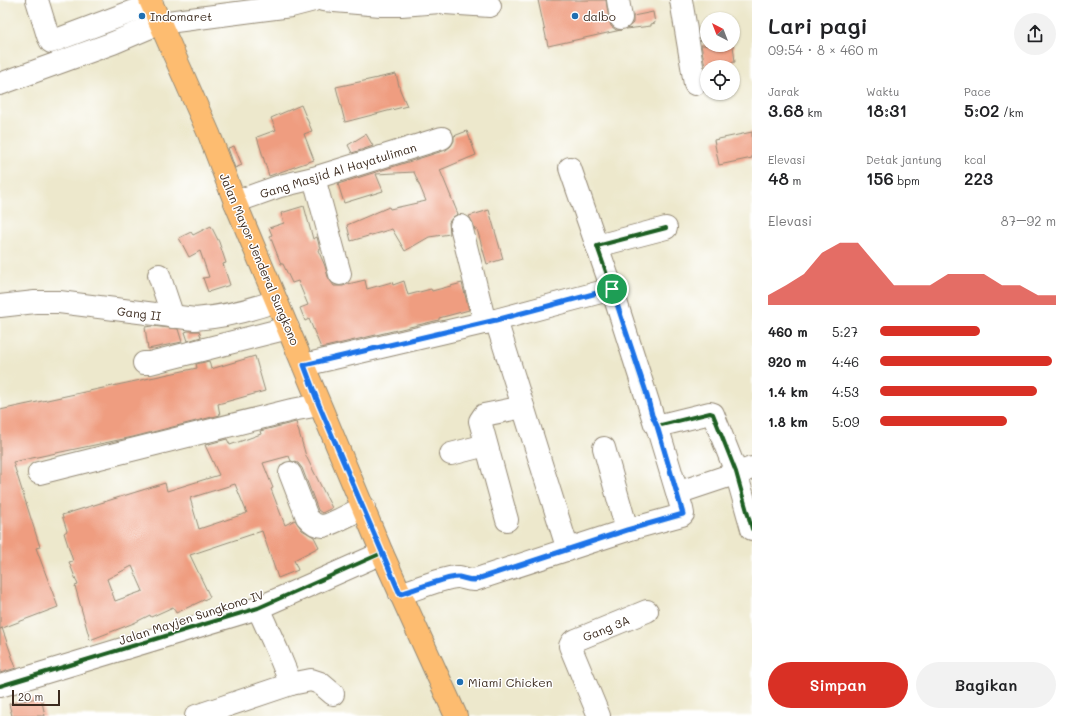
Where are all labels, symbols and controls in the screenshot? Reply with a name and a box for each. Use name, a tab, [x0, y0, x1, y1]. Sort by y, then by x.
place label: Indomaret	[150, 8, 212, 24]
place label: dalbo	[583, 8, 616, 24]
marker: Indomaret	[137, 11, 147, 21]
marker: dalbo	[570, 11, 580, 21]
text: Lari pagi	[768, 11, 868, 40]
north arrow	[700, 12, 740, 52]
map controls	[700, 12, 740, 100]
button: share	[1014, 13, 1056, 55]
text: 09:54 · 8 × 460 m	[768, 41, 878, 58]
button: locate	[700, 60, 740, 100]
text: Jarak	[768, 84, 799, 99]
text: Waktu	[866, 84, 899, 99]
text: Pace	[964, 84, 991, 99]
text: 3.68	[768, 99, 804, 121]
text: 18:31	[866, 99, 907, 121]
text: 5:02	[964, 99, 1000, 121]
text: km	[804, 105, 822, 120]
text: /km	[1000, 105, 1023, 120]
street label: Gang Masjid Al Hayatuliman	[258, 139, 418, 201]
text: Elevasi	[768, 152, 805, 167]
text: Detak jantung	[866, 152, 941, 167]
text: kcal	[964, 152, 986, 167]
text: 48	[768, 167, 789, 189]
text: 156	[866, 167, 894, 189]
text: 223	[964, 167, 993, 189]
street label: Jalan Mayor Jenderal Sungkono	[216, 170, 304, 348]
text: m	[789, 173, 801, 188]
text: bpm	[894, 173, 920, 188]
text: Elevasi	[768, 212, 812, 229]
text: 87–92 m	[1001, 212, 1056, 229]
pin	[595, 272, 629, 306]
icon: arrive	[601, 278, 623, 300]
street label: Gang II	[116, 302, 162, 324]
text: 460 m	[768, 323, 807, 340]
text: 5:27	[832, 323, 858, 340]
text: 920 m	[768, 353, 806, 370]
text: 4:46	[832, 353, 859, 370]
text: 1.4 km	[768, 383, 808, 400]
text: 4:53	[832, 383, 859, 400]
text: 1.8 km	[768, 413, 808, 430]
text: 5:09	[832, 413, 859, 430]
street label: Jalan Mayjen Sungkono IV	[117, 586, 266, 648]
street label: Gang 3A	[580, 611, 632, 645]
button: Simpan	[768, 662, 908, 708]
button: Bagikan	[916, 662, 1056, 708]
place label: Miami Chicken	[468, 674, 552, 690]
marker: Miami Chicken	[455, 677, 465, 687]
scale bar	[12, 688, 60, 707]
text: 20 m	[18, 689, 43, 704]

